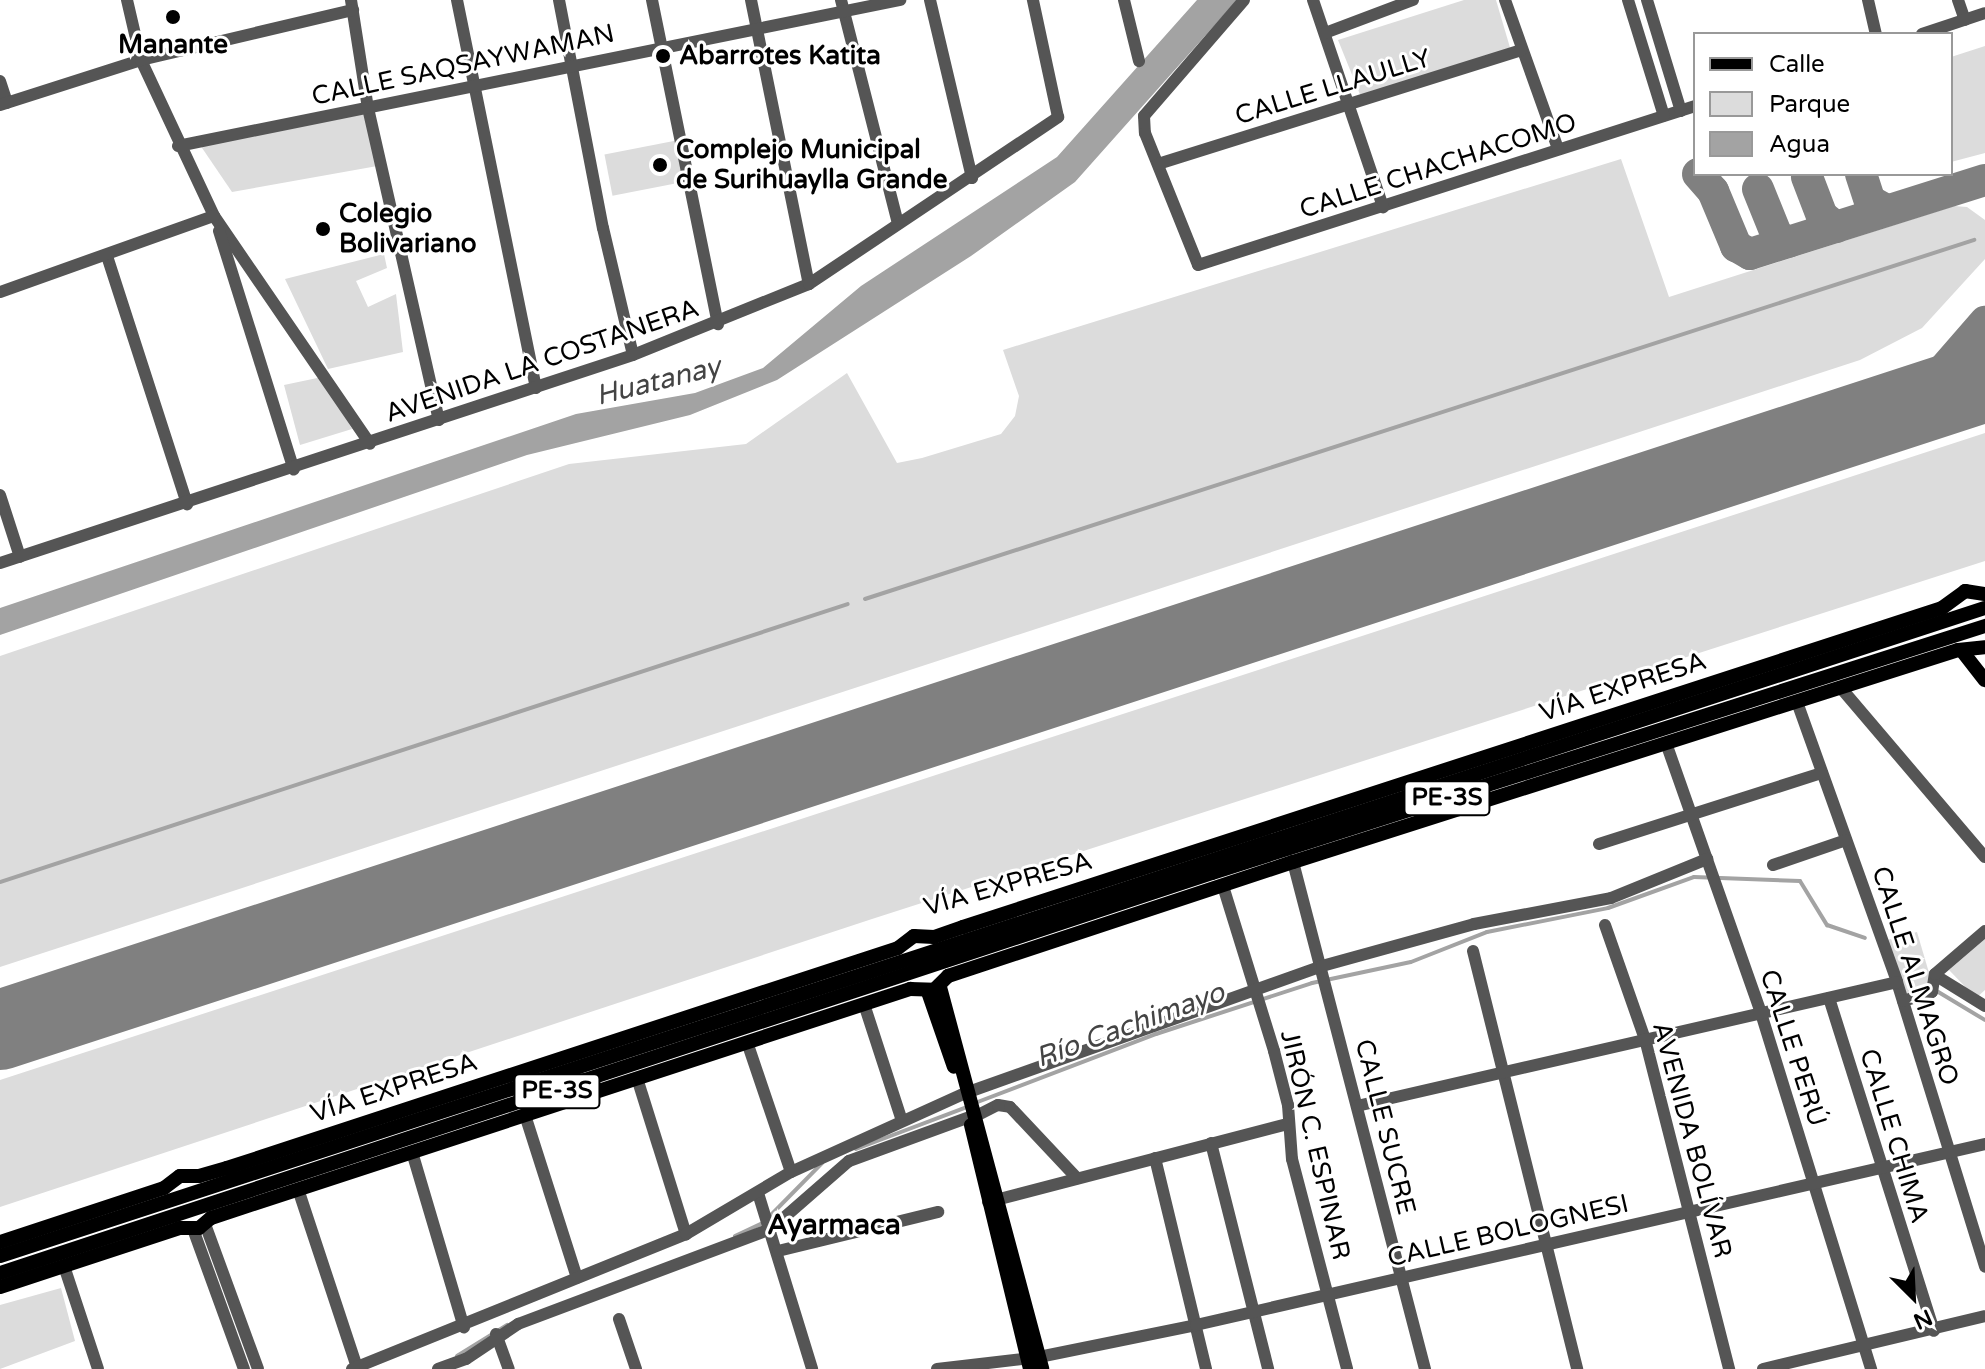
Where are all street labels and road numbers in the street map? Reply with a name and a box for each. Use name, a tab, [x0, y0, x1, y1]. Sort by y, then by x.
street label: CALLE SAQSAYWAMAN	[309, 18, 617, 112]
street label: CALLE LLAULLY	[1231, 42, 1435, 132]
street label: CALLE CHACHACOMO	[1296, 106, 1580, 226]
street label: AVENIDA LA COSTANERA	[381, 293, 703, 429]
street label: VÍA EXPRESA	[1536, 645, 1710, 729]
road number: PE-3S	[1403, 778, 1491, 818]
street label: VÍA EXPRESA	[920, 845, 1096, 923]
street label: CALLE ALMAGRO	[1865, 862, 1965, 1090]
street label: CALLE PERÚ	[1753, 966, 1833, 1130]
street label: AVENIDA BOLÍVAR	[1646, 1019, 1738, 1261]
street label: JIRÓN C. ESPINAR	[1273, 1027, 1357, 1263]
street label: CALLE SUCRE	[1348, 1036, 1422, 1218]
street label: CALLE CHIMA	[1853, 1045, 1935, 1227]
street label: VÍA EXPRESA	[307, 1046, 481, 1130]
road number: PE-3S	[513, 1071, 601, 1111]
street label: CALLE BOLOGNESI	[1384, 1188, 1632, 1274]

